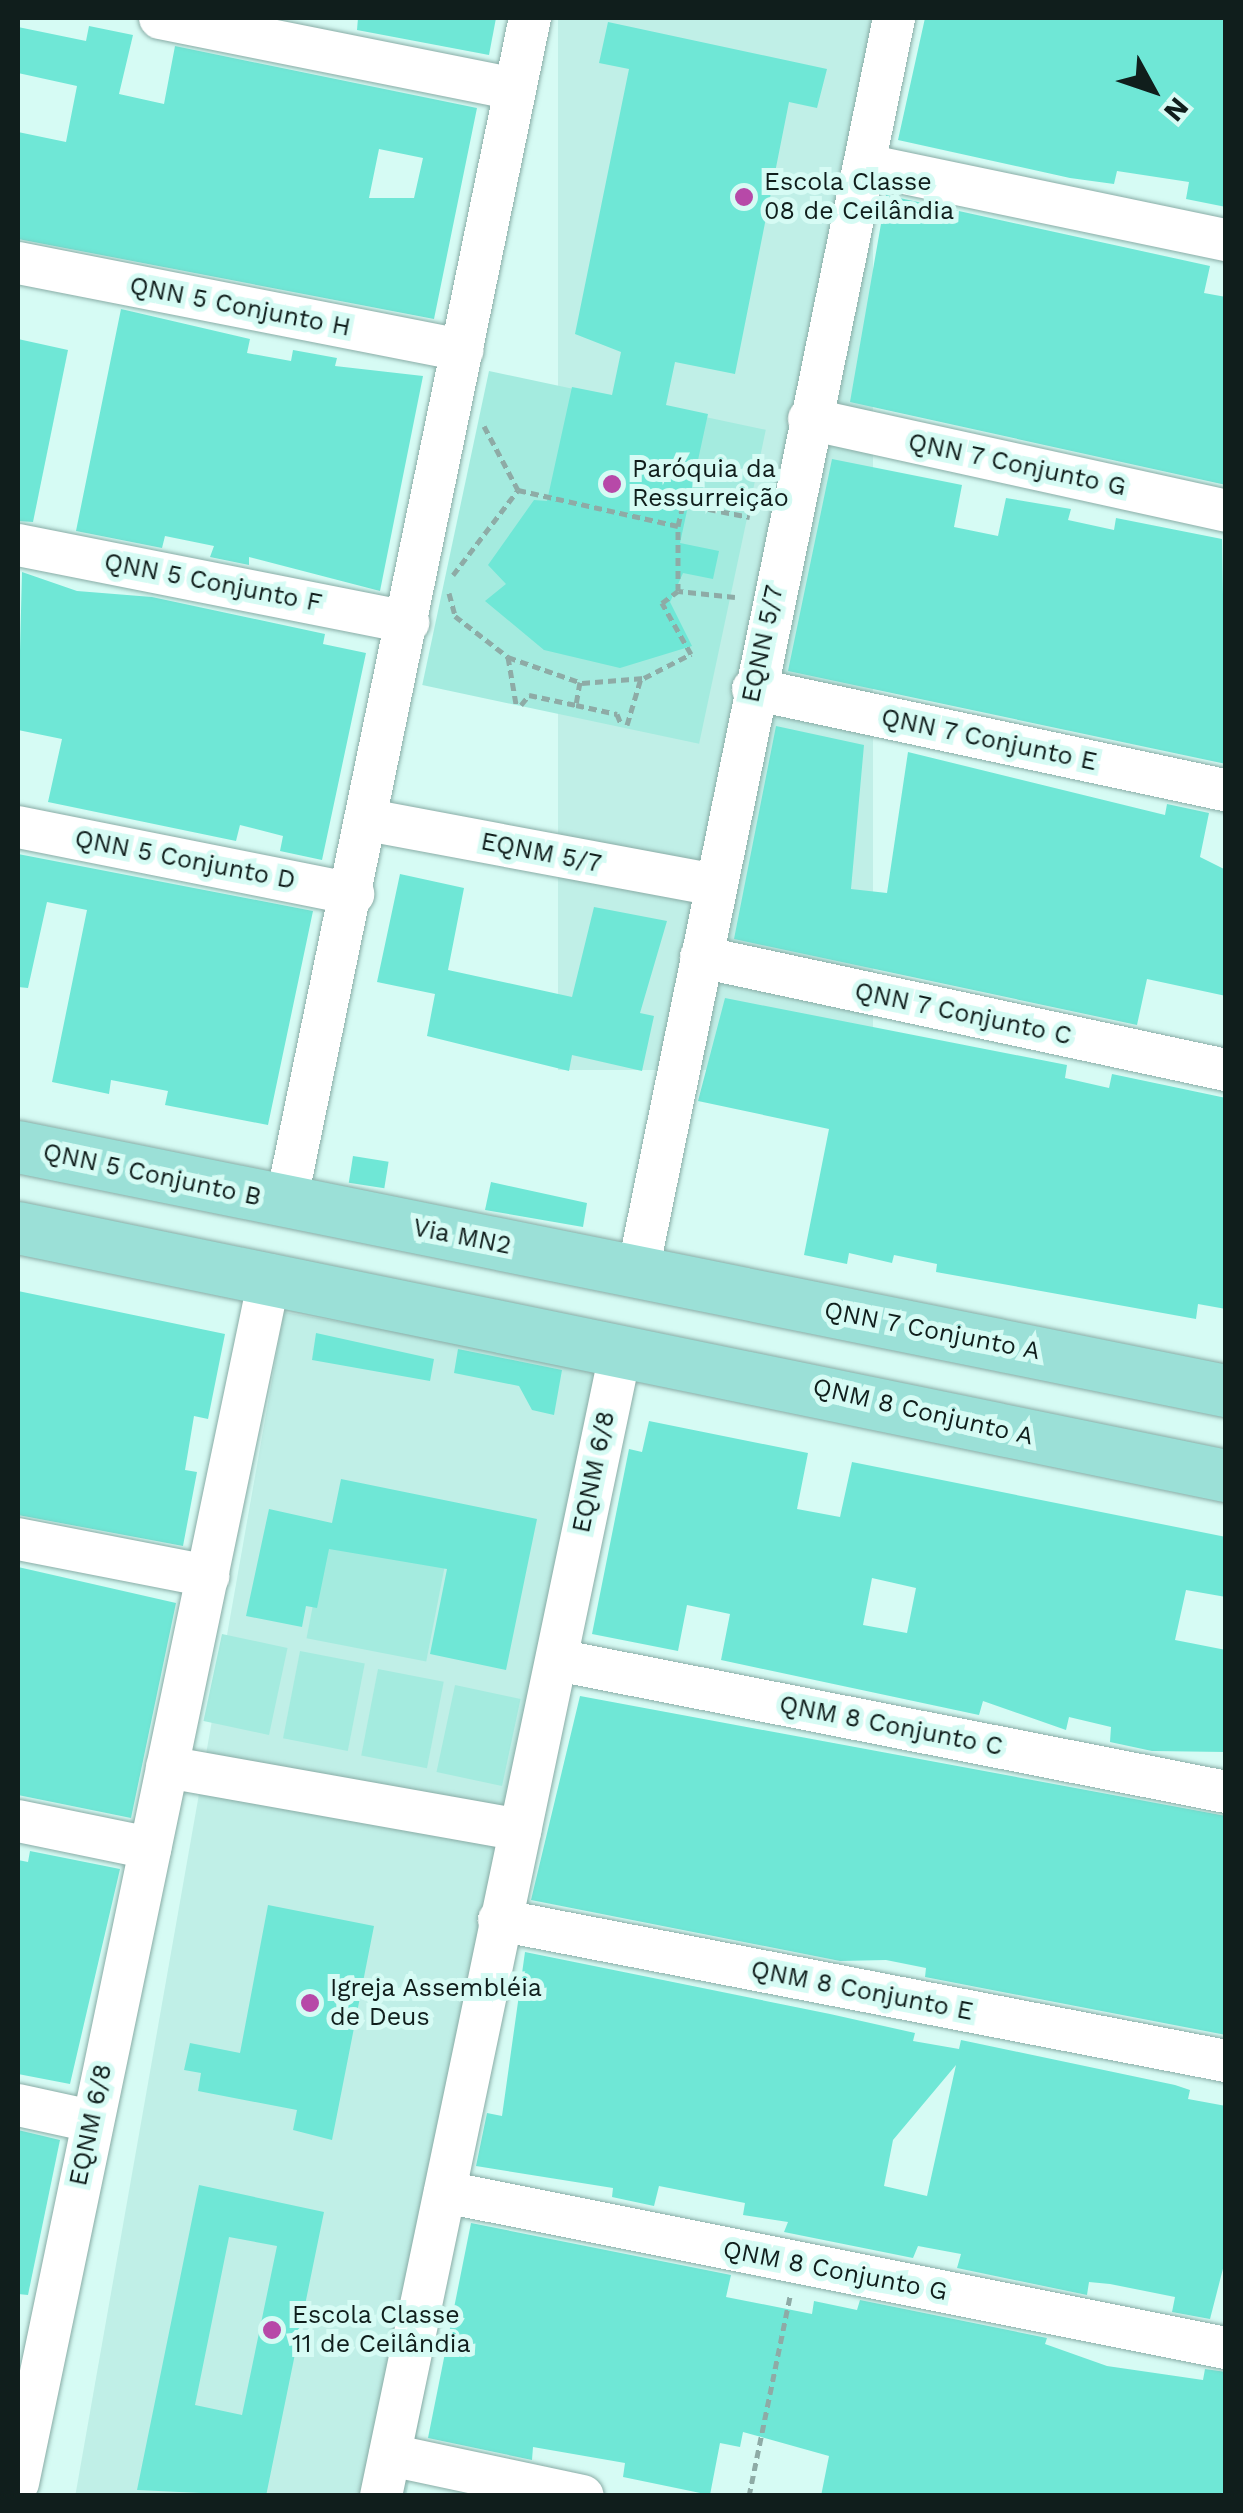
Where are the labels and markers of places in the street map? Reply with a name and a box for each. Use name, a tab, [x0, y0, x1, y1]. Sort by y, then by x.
place label: Escola Classe 08 de Ceilândia	[764, 168, 954, 227]
marker: Escola Classe 08 de Ceilândia	[733, 186, 755, 208]
place label: Paróquia da Ressurreição	[632, 455, 789, 514]
marker: Paróquia da Ressurreição	[601, 473, 623, 495]
place label: Igreja Assembléia de Deus	[330, 1974, 543, 2033]
marker: Igreja Assembléia de Deus	[299, 1992, 321, 2014]
place label: Escola Classe 11 de Ceilândia	[292, 2301, 471, 2360]
marker: Escola Classe 11 de Ceilândia	[261, 2319, 283, 2341]

